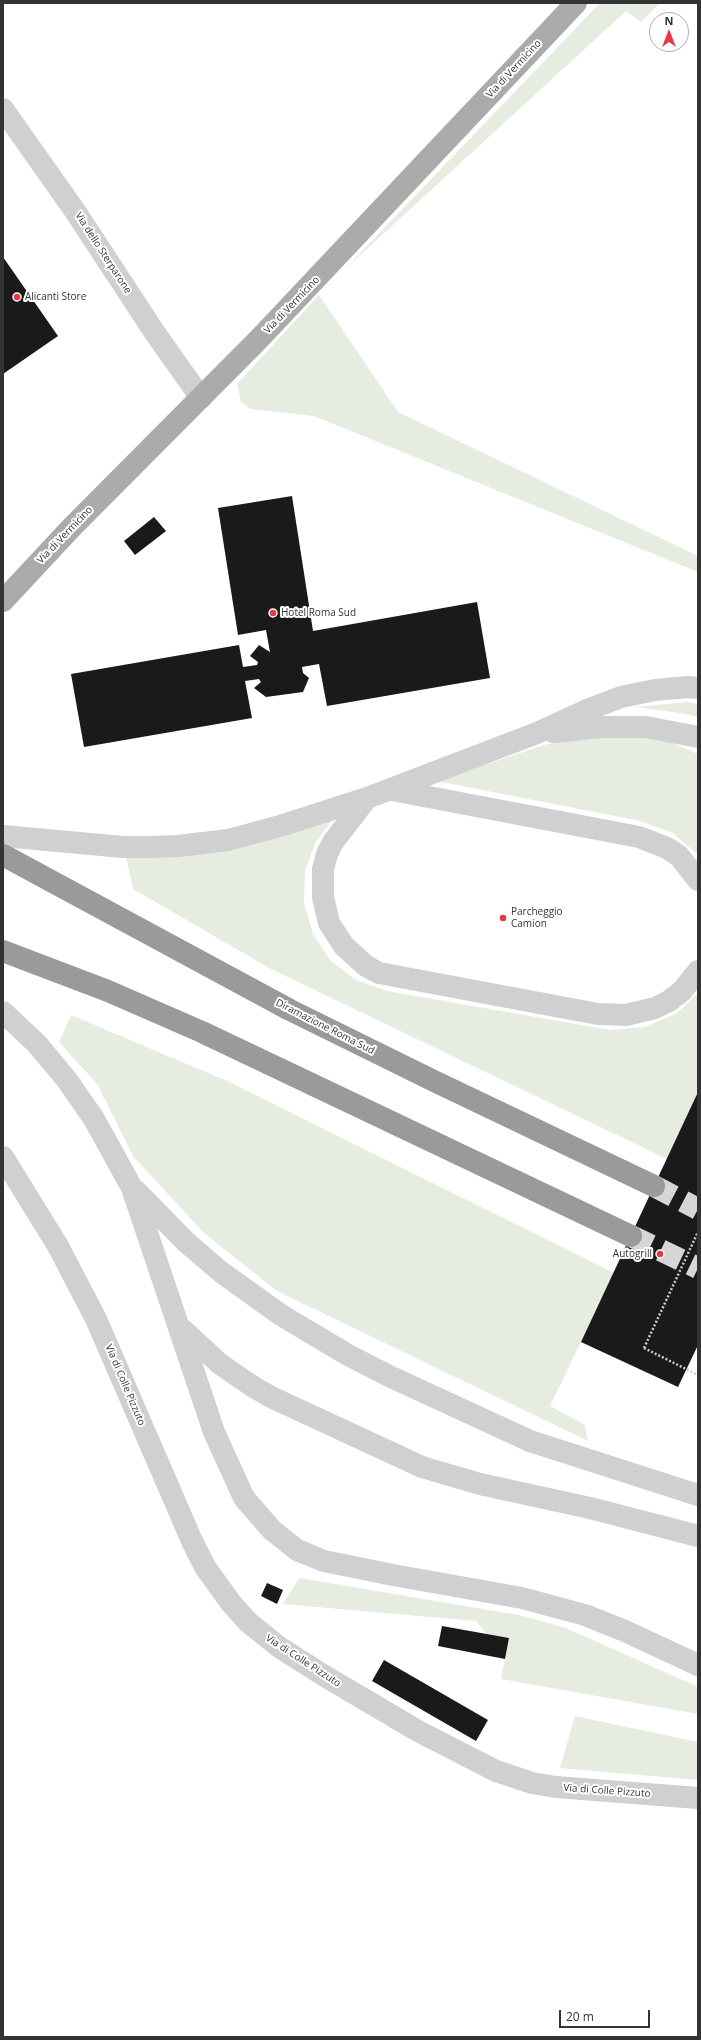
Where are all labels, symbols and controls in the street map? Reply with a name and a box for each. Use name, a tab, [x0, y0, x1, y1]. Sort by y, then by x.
north arrow	[649, 12, 689, 52]
text: N	[665, 13, 673, 28]
street label: Via di Vermicino	[484, 38, 544, 100]
street label: Via dello Sterparone	[72, 210, 134, 296]
street label: Via di Vermicino	[262, 274, 322, 336]
place label: Alicanti Store	[25, 291, 86, 303]
marker: Alicanti Store	[12, 292, 22, 302]
street label: Via di Vermicino	[35, 504, 95, 566]
place label: Hotel Roma Sud	[281, 607, 356, 619]
marker: Hotel Roma Sud	[268, 608, 278, 618]
place label: Parcheggio Camion	[511, 906, 563, 930]
marker: Parcheggio Camion	[498, 913, 508, 923]
street label: Diramazione Roma Sud	[274, 997, 376, 1057]
place label: Autogrill	[613, 1248, 652, 1260]
marker: Autogrill	[655, 1249, 665, 1259]
street label: Via di Colle Pizzuto	[102, 1343, 148, 1427]
street label: Via di Colle Pizzuto	[263, 1632, 343, 1690]
street label: Via di Colle Pizzuto	[563, 1782, 651, 1800]
scale bar	[561, 2002, 652, 2028]
text: 20 m	[566, 2008, 594, 2025]

